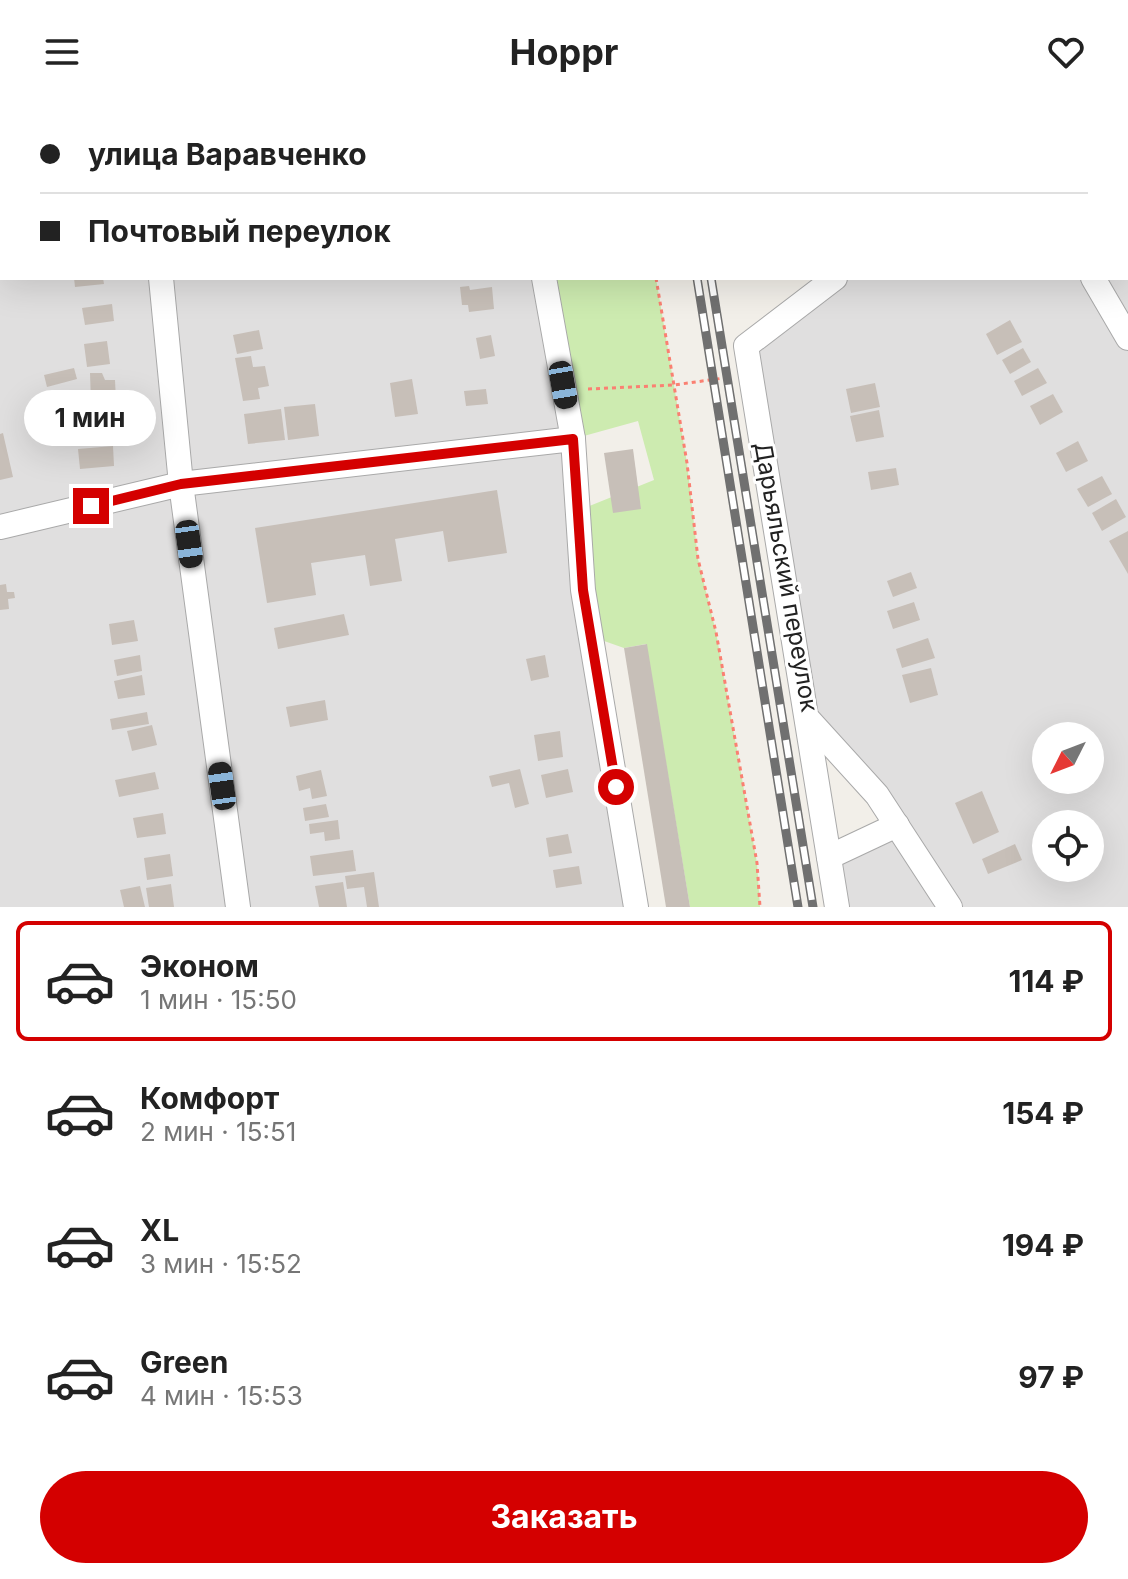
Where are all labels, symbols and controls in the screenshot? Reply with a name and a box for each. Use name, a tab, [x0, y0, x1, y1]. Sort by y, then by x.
icon: menu	[40, 30, 84, 74]
text: Hoppr	[509, 30, 619, 74]
icon: heart	[1044, 30, 1088, 74]
text: улица Варавченко	[88, 136, 367, 172]
text: Почтовый переулок	[88, 213, 391, 249]
car	[547, 359, 579, 411]
callout: 1 мин	[25, 390, 157, 446]
text: 1 мин	[55, 402, 125, 433]
street label: Дарьяльский переулок	[748, 440, 825, 714]
route end	[73, 488, 109, 524]
car	[174, 519, 204, 569]
north arrow	[1032, 722, 1104, 794]
map controls	[1032, 722, 1104, 882]
car	[207, 761, 237, 811]
route start	[598, 769, 634, 805]
button: locate	[1032, 810, 1104, 882]
icon: car	[44, 945, 116, 1017]
text: Эконом	[140, 948, 259, 984]
text: 114 ₽	[1008, 963, 1084, 999]
text: 1 мин · 15:50	[140, 984, 297, 1015]
icon: car	[44, 1077, 116, 1149]
text: Комфорт	[140, 1080, 279, 1116]
text: 154 ₽	[1002, 1095, 1084, 1131]
text: 2 мин · 15:51	[140, 1116, 296, 1147]
icon: car	[44, 1209, 116, 1281]
text: XL	[140, 1212, 179, 1248]
text: 194 ₽	[1002, 1227, 1084, 1263]
text: 3 мин · 15:52	[140, 1248, 302, 1279]
icon: car	[44, 1341, 116, 1413]
text: Green	[140, 1344, 228, 1380]
text: 97 ₽	[1018, 1359, 1084, 1395]
text: 4 мин · 15:53	[140, 1380, 303, 1411]
button: Заказать	[40, 1471, 1088, 1563]

